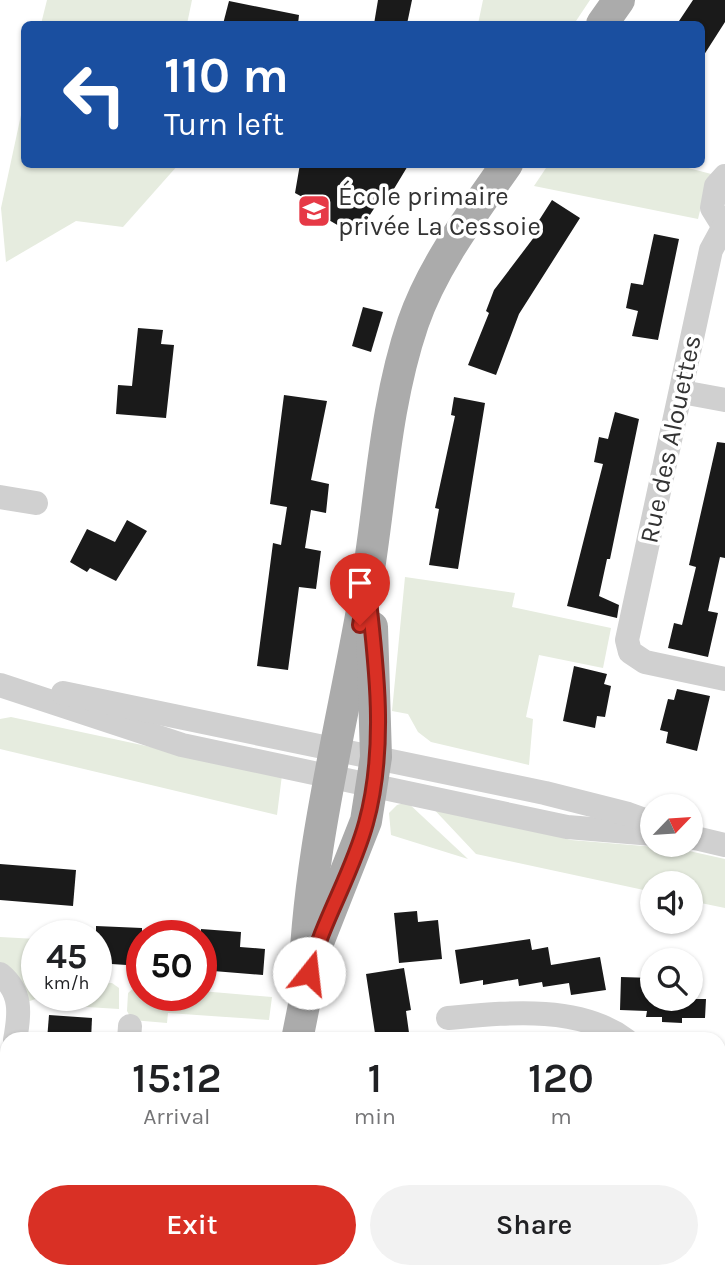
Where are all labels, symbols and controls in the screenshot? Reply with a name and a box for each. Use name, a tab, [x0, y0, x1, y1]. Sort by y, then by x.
text: 110 m	[164, 47, 289, 104]
icon: left	[49, 49, 140, 140]
text: Turn left	[164, 106, 284, 143]
place label: École primaire privée La Cessoie	[338, 180, 541, 242]
school or university icon: École primaire privée La Cessoie	[295, 192, 333, 230]
street label: Rue des Alouettes	[633, 332, 708, 546]
pin	[330, 553, 390, 625]
icon: arrive	[341, 564, 379, 602]
north arrow	[640, 794, 704, 858]
map controls	[640, 794, 703, 1011]
button: sound	[640, 871, 703, 934]
speed limit sign: 50	[126, 920, 217, 1011]
text: 45	[46, 936, 87, 977]
position arrow	[272, 936, 346, 1010]
button: search	[640, 948, 703, 1011]
text: km/h	[44, 972, 89, 994]
text: 15:12	[132, 1053, 222, 1103]
text: 1	[367, 1053, 382, 1103]
text: 120	[528, 1053, 594, 1103]
text: Arrival	[143, 1103, 211, 1130]
text: min	[354, 1103, 396, 1130]
text: m	[550, 1103, 572, 1130]
button: Exit	[28, 1185, 356, 1265]
button: Share	[370, 1185, 698, 1265]

